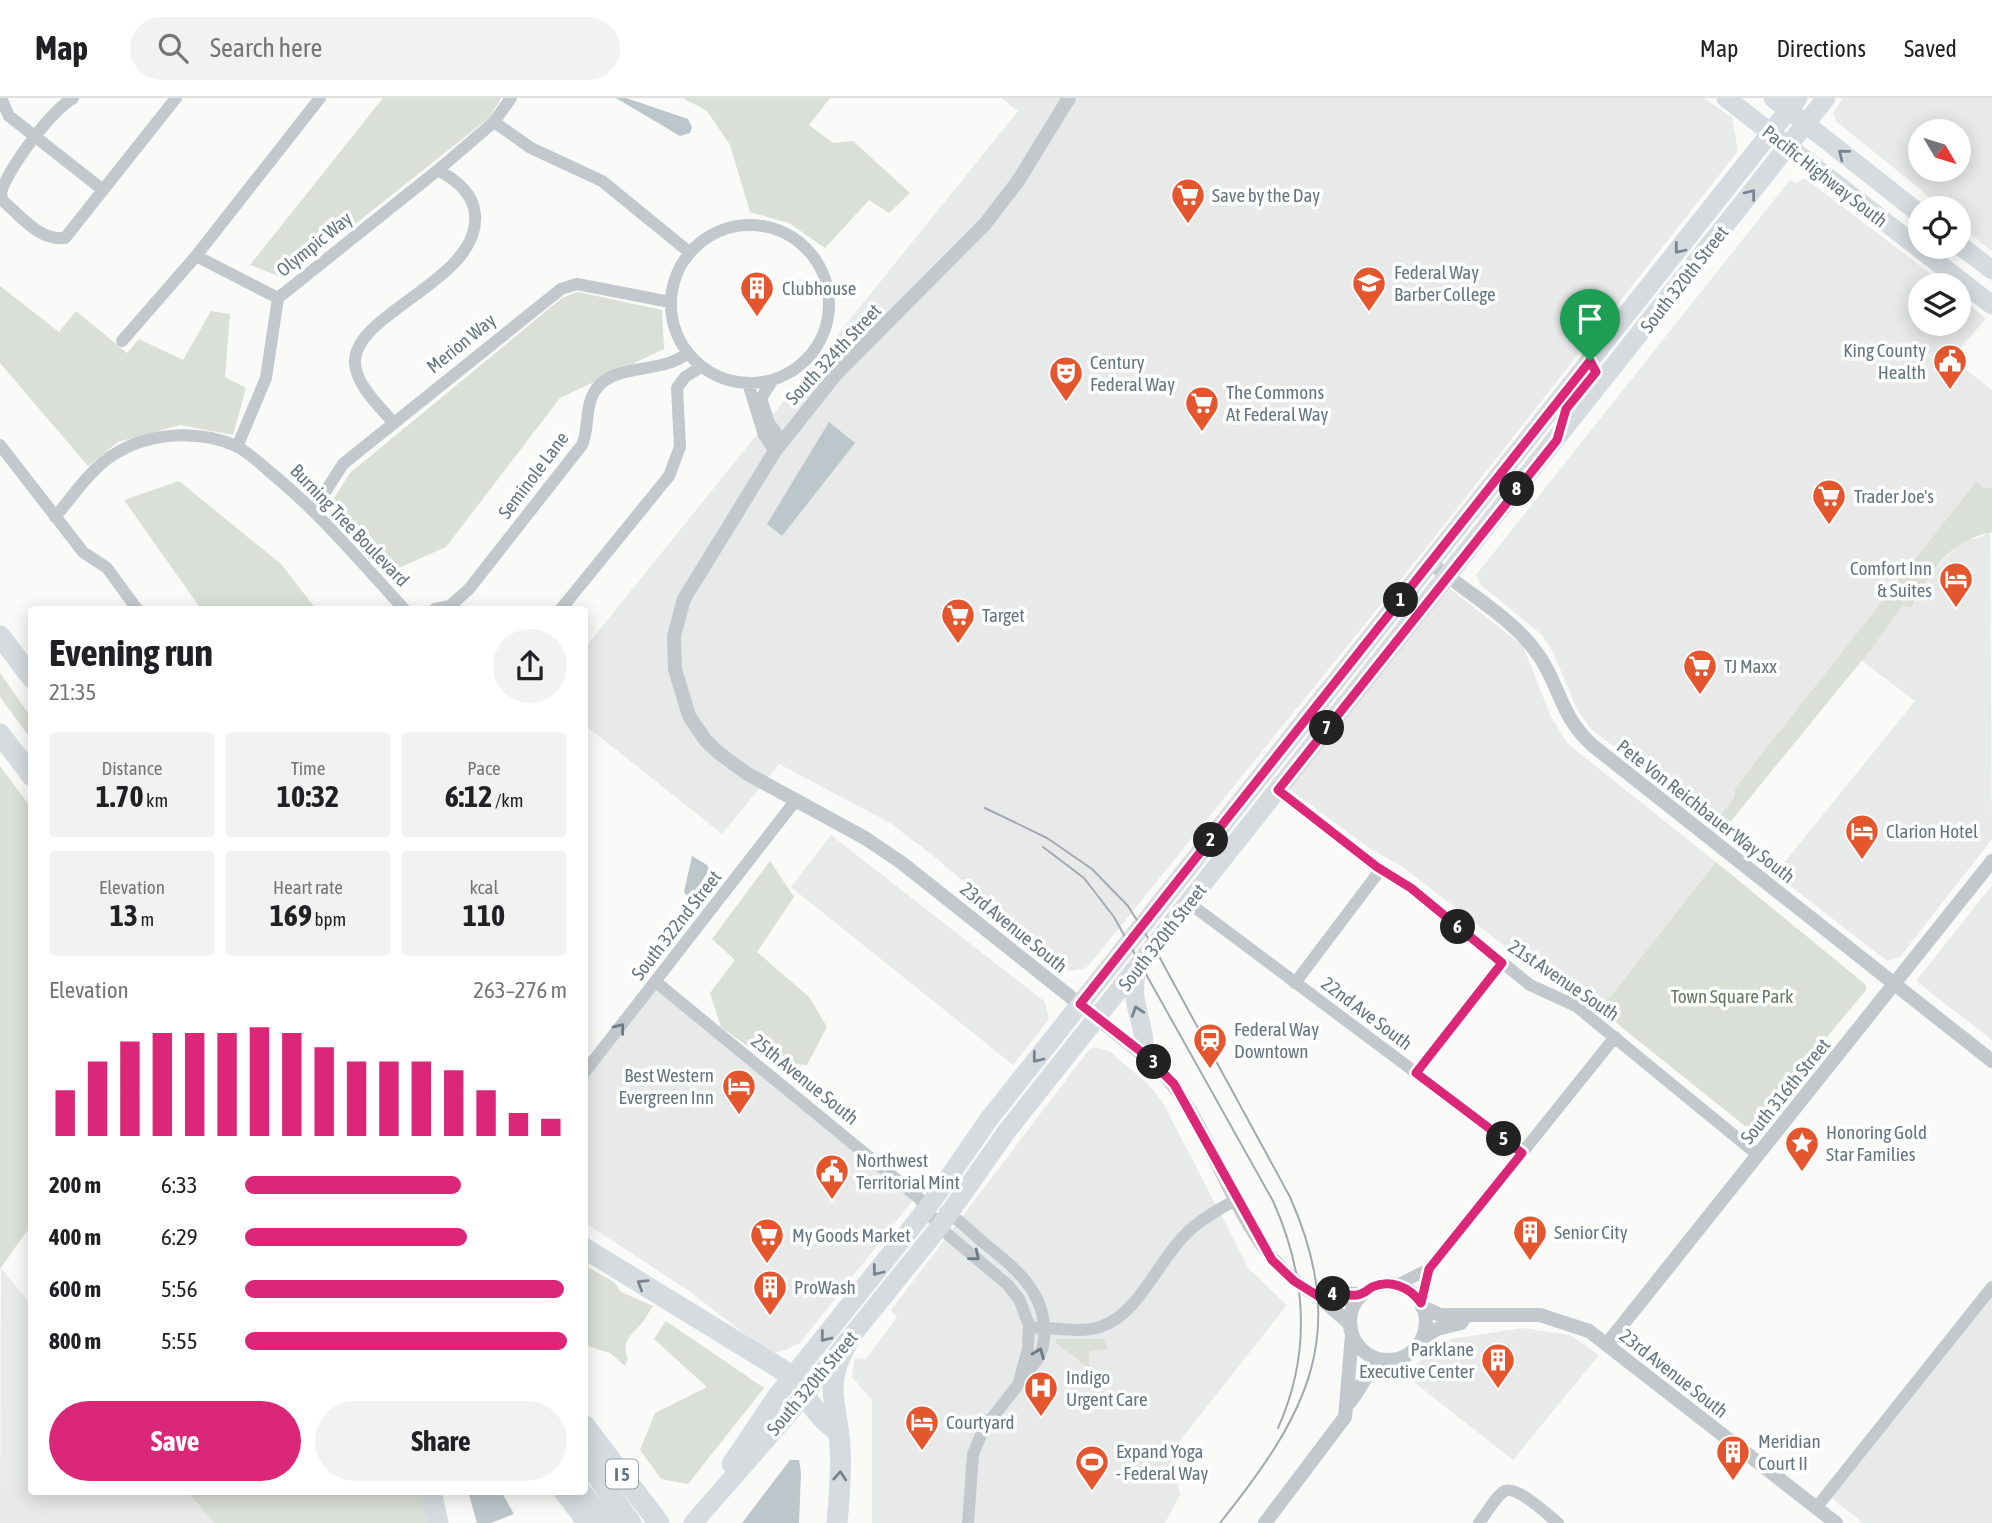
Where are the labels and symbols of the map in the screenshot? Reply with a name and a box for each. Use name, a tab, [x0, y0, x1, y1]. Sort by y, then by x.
north arrow	[1908, 119, 1970, 182]
street label: Pacific Highway South	[1758, 120, 1892, 232]
one-way arrow	[1839, 150, 1852, 162]
supermarket icon: Save by the Day	[1169, 176, 1207, 225]
place label: Save by the Day	[1212, 184, 1320, 206]
one-way arrow	[1742, 189, 1755, 201]
street label: Olympic Way	[272, 207, 356, 281]
street label: South 320th Street	[1636, 221, 1732, 337]
one-way arrow	[1675, 242, 1688, 254]
place label: Federal Way Barber College	[1394, 261, 1496, 305]
school or university icon: Federal Way Barber College	[1350, 264, 1388, 313]
building icon: Clubhouse	[738, 269, 776, 318]
place label: Clubhouse	[782, 277, 856, 299]
pin	[1560, 289, 1620, 361]
street label: South 324th Street	[781, 299, 885, 409]
street label: Merion Way	[422, 309, 500, 377]
place label: King County Health	[1843, 339, 1926, 383]
public building icon: King County Health	[1931, 342, 1969, 391]
place label: Century Federal Way	[1090, 351, 1175, 395]
theatre icon: Century Federal Way	[1047, 354, 1085, 403]
place label: The Commons At Federal Way	[1226, 381, 1329, 425]
supermarket icon: The Commons At Federal Way	[1183, 384, 1221, 433]
street label: Seminole Lane	[493, 427, 573, 523]
street label: Burning Tree Boulevard	[286, 459, 414, 591]
pin: 8	[1500, 472, 1534, 506]
supermarket icon: Trader Joe's	[1810, 477, 1848, 526]
place label: Trader Joe's	[1854, 485, 1934, 507]
place label: Comfort Inn & Suites	[1850, 557, 1932, 601]
hotel icon: Comfort Inn & Suites	[1937, 560, 1975, 609]
pin: 1	[1384, 582, 1418, 618]
supermarket icon: Target	[939, 596, 977, 645]
place label: Target	[982, 604, 1025, 626]
supermarket icon: TJ Maxx	[1681, 647, 1719, 696]
place label: TJ Maxx	[1724, 655, 1777, 677]
pin: 7	[1310, 710, 1344, 746]
street label: Pete Von Reichbauer Way South	[1613, 735, 1799, 887]
hotel icon: Clarion Hotel	[1843, 812, 1881, 861]
place label: Clarion Hotel	[1886, 820, 1978, 842]
pin: 2	[1194, 822, 1228, 858]
street label: South 322nd Street	[626, 866, 726, 984]
street label: 23rd Avenue South	[956, 877, 1072, 977]
street label: South 320th Street	[1114, 879, 1210, 995]
pin: 6	[1440, 910, 1476, 944]
street label: 21st Avenue South	[1505, 935, 1623, 1025]
street label: 22nd Ave South	[1317, 972, 1417, 1054]
park label: Town Square Park	[1671, 985, 1794, 1007]
one-way arrow	[1131, 1005, 1145, 1018]
place label: Federal Way Downtown	[1234, 1018, 1319, 1062]
station icon: Federal Way Downtown	[1191, 1021, 1229, 1070]
one-way arrow	[612, 1023, 625, 1035]
street label: 25th Avenue South	[747, 1029, 863, 1129]
street label: South 316th Street	[1736, 1034, 1834, 1148]
pin: 3	[1136, 1044, 1172, 1080]
one-way arrow	[1033, 1050, 1045, 1063]
place label: Best Western Evergreen Inn	[619, 1064, 714, 1108]
hotel icon: Best Western Evergreen Inn	[720, 1067, 758, 1116]
place label: Honoring Gold Star Families	[1826, 1121, 1927, 1165]
pin: 5	[1486, 1122, 1522, 1156]
place icon: Honoring Gold Star Families	[1783, 1124, 1821, 1173]
place label: Northwest Territorial Mint	[856, 1149, 960, 1193]
public building icon: Northwest Territorial Mint	[813, 1152, 851, 1201]
building icon: Senior City	[1511, 1213, 1549, 1262]
supermarket icon: My Goods Market	[748, 1216, 786, 1265]
place label: Senior City	[1554, 1221, 1628, 1243]
place label: My Goods Market	[792, 1224, 911, 1246]
one-way arrow	[967, 1247, 979, 1260]
one-way arrow	[873, 1263, 885, 1276]
building icon: ProWash	[751, 1268, 789, 1317]
place label: ProWash	[794, 1276, 856, 1298]
pin: 4	[1316, 1276, 1350, 1312]
one-way arrow	[637, 1279, 650, 1292]
street label: 23rd Avenue South	[1616, 1324, 1732, 1422]
street label: South 320th Street	[762, 1326, 862, 1440]
one-way arrow	[820, 1330, 833, 1342]
place label: Parklane Executive Center	[1359, 1338, 1474, 1382]
building icon: Parklane Executive Center	[1479, 1341, 1517, 1390]
one-way arrow	[1031, 1348, 1045, 1360]
place label: Indigo Urgent Care	[1066, 1366, 1148, 1410]
hospital icon: Indigo Urgent Care	[1022, 1369, 1060, 1418]
hotel icon: Courtyard	[903, 1403, 941, 1452]
place label: Courtyard	[946, 1411, 1015, 1433]
place label: Meridian Court II	[1758, 1430, 1821, 1474]
building icon: Meridian Court II	[1714, 1433, 1752, 1482]
place label: Expand Yoga - Federal Way	[1116, 1440, 1209, 1484]
sports icon: Expand Yoga - Federal Way	[1073, 1443, 1111, 1492]
road number: I 5	[606, 1460, 638, 1489]
one-way arrow	[832, 1470, 847, 1481]

